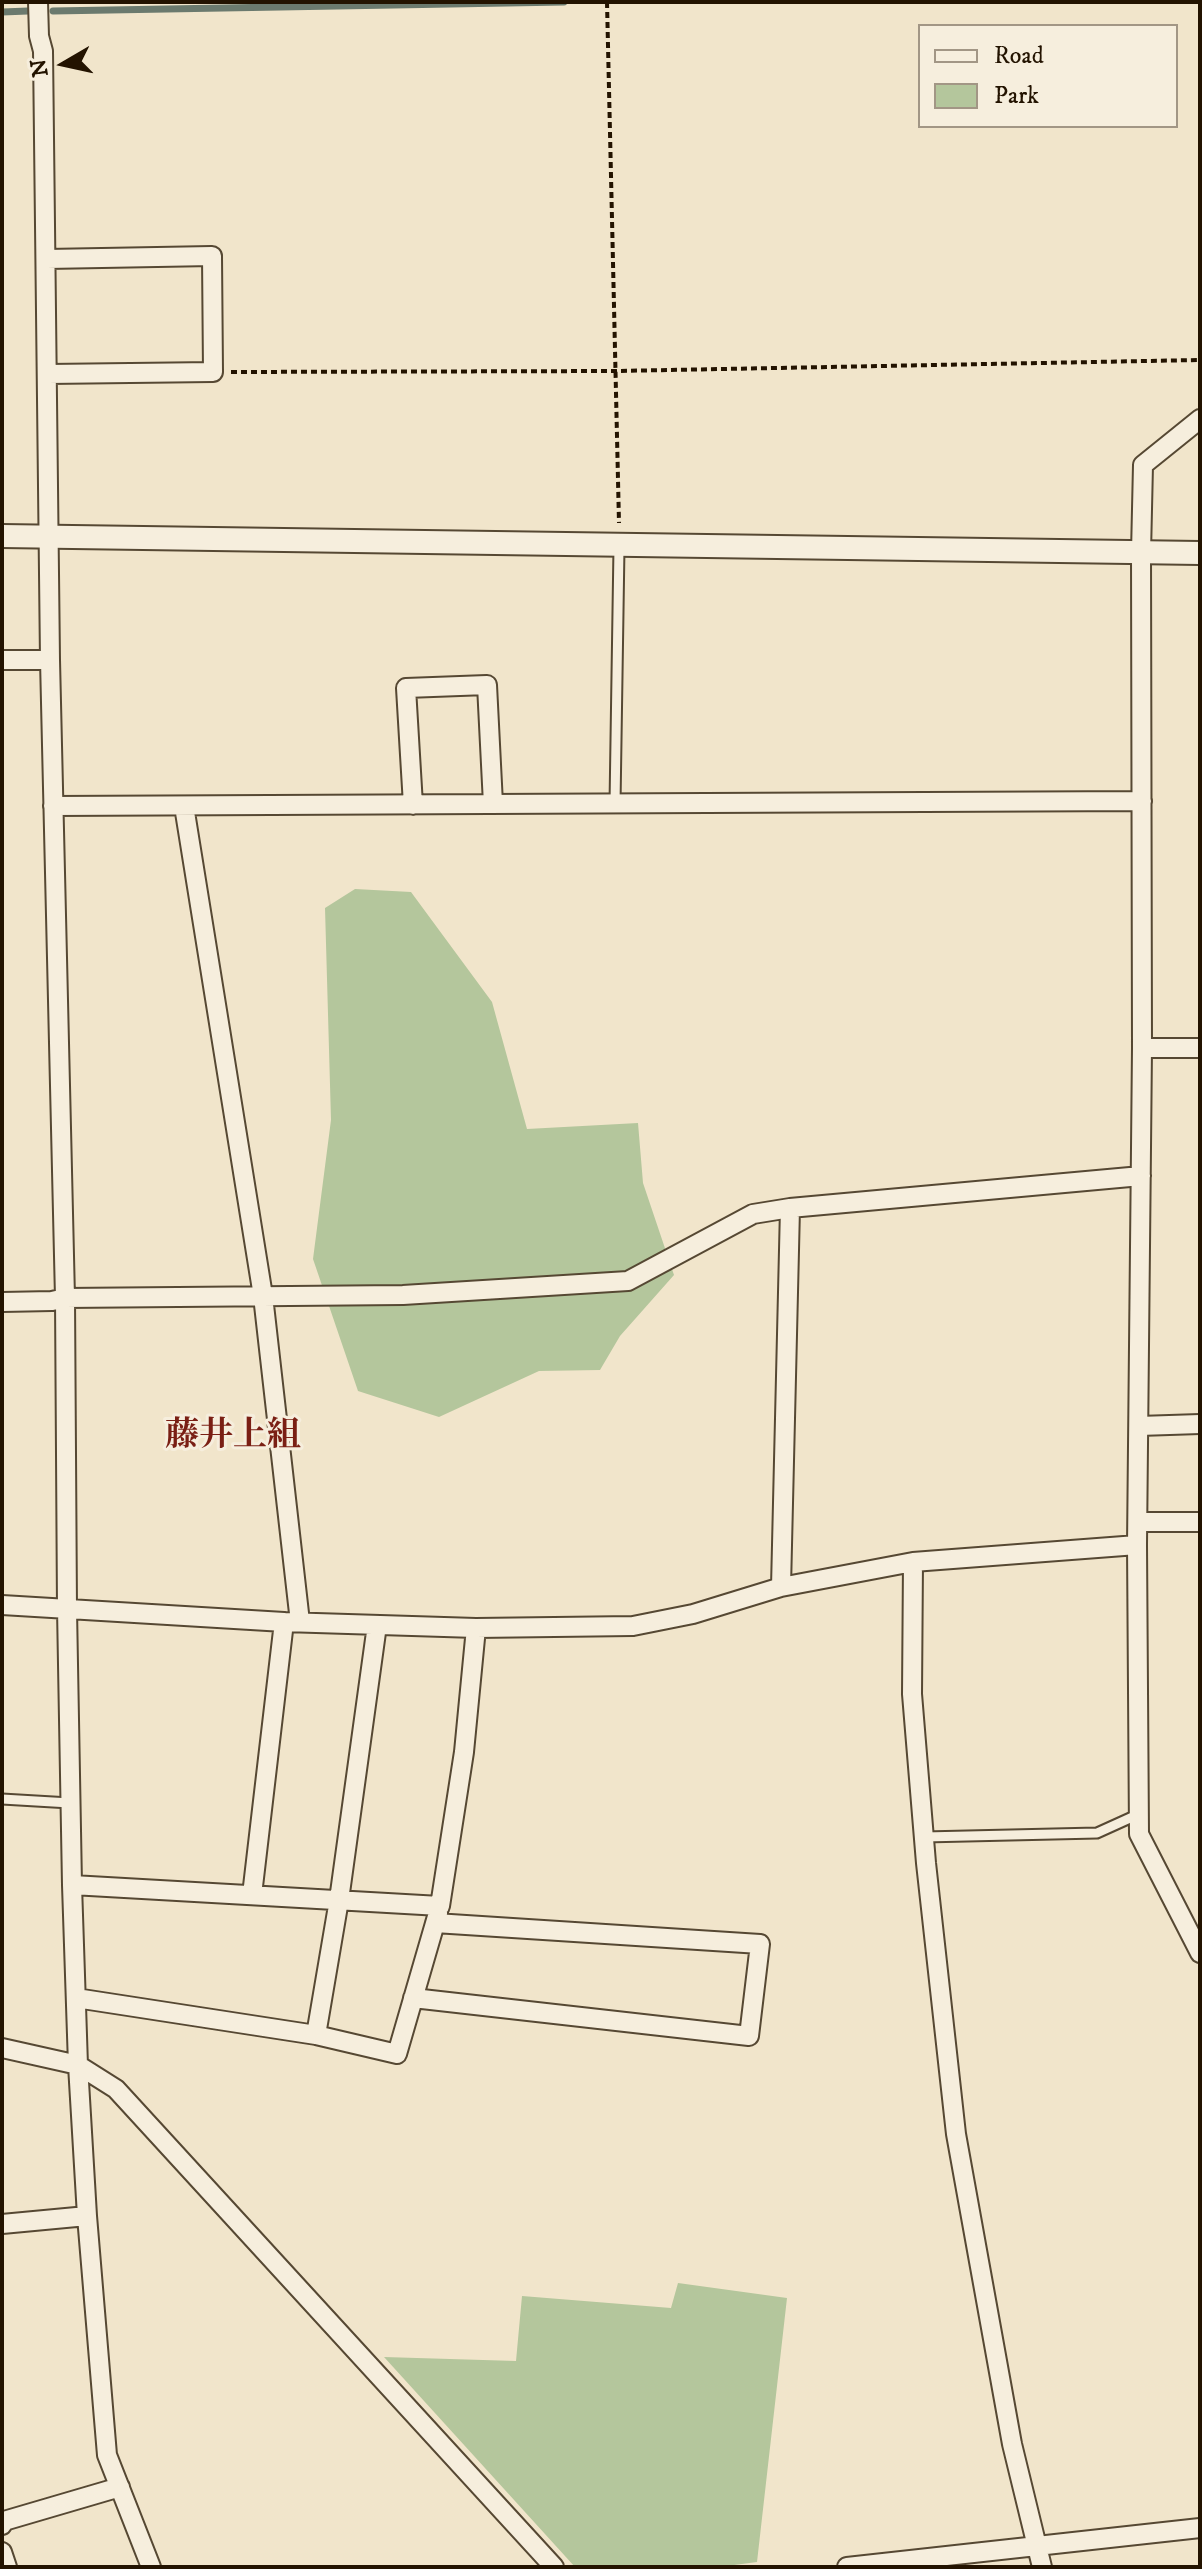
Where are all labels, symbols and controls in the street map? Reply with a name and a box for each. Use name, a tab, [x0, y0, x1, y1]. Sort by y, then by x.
north arrow	[24, 24, 104, 104]
legend	[918, 24, 1178, 128]
text: Road	[994, 41, 1044, 71]
text: N	[25, 57, 55, 79]
text: Park	[994, 81, 1039, 111]
district label: 藤井上組	[165, 1418, 301, 1458]

